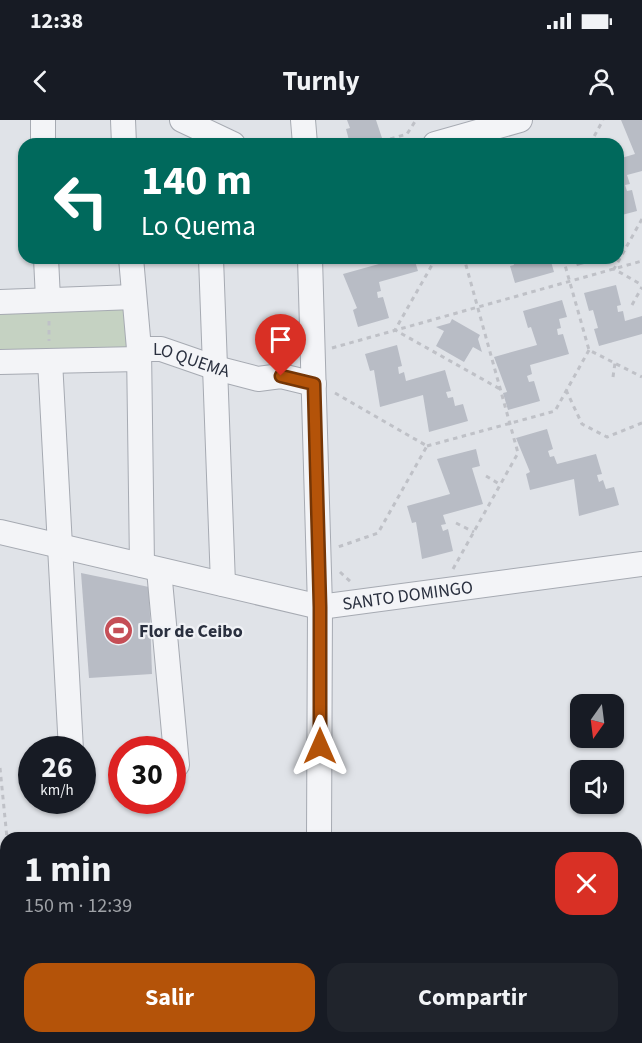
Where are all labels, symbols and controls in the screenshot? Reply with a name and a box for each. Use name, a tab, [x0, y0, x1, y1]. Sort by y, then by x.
text: 12:38	[30, 5, 83, 37]
text: Turnly	[282, 62, 360, 101]
icon: back	[24, 65, 57, 98]
icon: person	[585, 65, 618, 98]
text: 140 m	[141, 151, 252, 211]
icon: left	[42, 162, 120, 240]
text: Lo Quema	[141, 207, 256, 246]
pin	[255, 314, 306, 376]
icon: arrive	[264, 323, 297, 356]
street label: LO QUEMA	[153, 337, 233, 384]
street label: SANTO DOMINGO	[341, 574, 474, 616]
sports icon: Flor de Ceibo	[102, 615, 134, 647]
place label: Flor de Ceibo	[139, 619, 243, 644]
north arrow	[570, 694, 624, 748]
map controls	[570, 694, 624, 814]
position arrow	[288, 714, 352, 778]
speed limit sign: 30	[108, 736, 186, 814]
text: 26	[41, 746, 73, 789]
button: sound	[570, 760, 624, 814]
text: km/h	[40, 780, 74, 801]
text: 1 min	[24, 844, 112, 895]
button: close	[555, 852, 618, 915]
text: 150 m · 12:39	[24, 892, 132, 920]
button: Salir	[24, 963, 315, 1032]
button: Compartir	[327, 963, 618, 1032]

